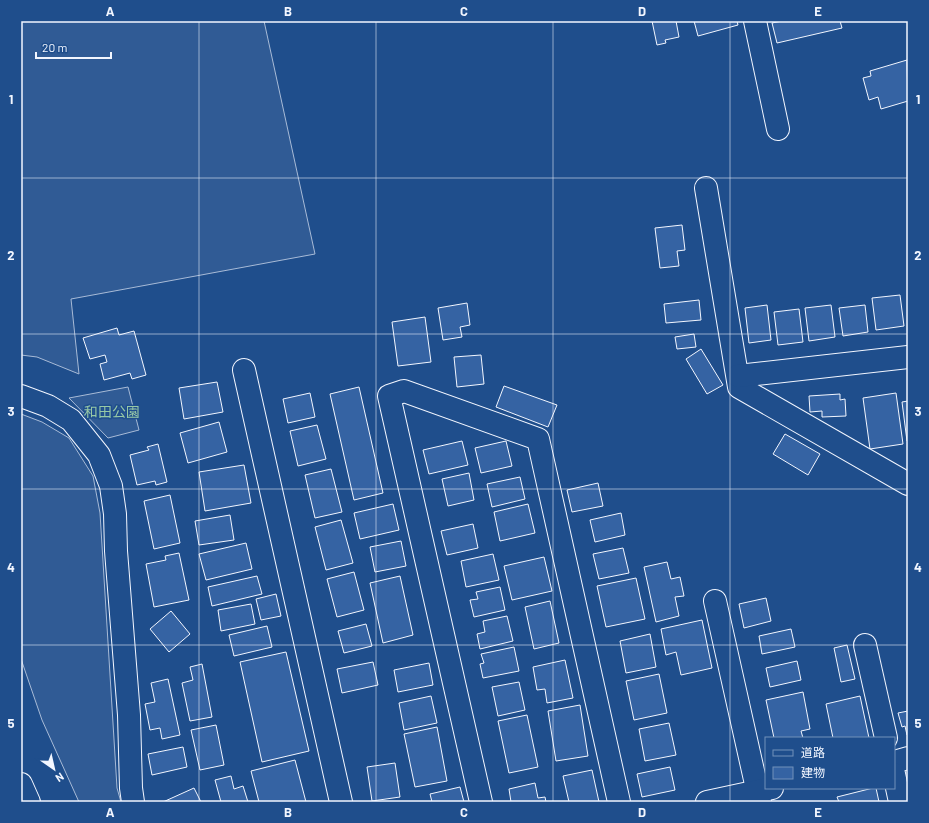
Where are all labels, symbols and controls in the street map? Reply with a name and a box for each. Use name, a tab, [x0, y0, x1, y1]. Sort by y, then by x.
text: A	[106, 3, 115, 19]
text: B	[284, 3, 292, 19]
text: C	[460, 3, 468, 19]
text: D	[638, 3, 646, 19]
text: E	[814, 3, 822, 19]
scale bar	[36, 34, 111, 60]
text: 20 m	[42, 40, 68, 54]
text: 1	[9, 91, 13, 107]
text: 1	[916, 91, 920, 107]
text: 2	[7, 247, 15, 263]
text: 2	[914, 247, 922, 263]
text: 3	[7, 403, 15, 419]
park label: 和田公園	[84, 403, 140, 420]
text: 3	[914, 403, 922, 419]
text: 4	[7, 559, 15, 575]
text: 4	[914, 559, 922, 575]
text: 5	[7, 715, 15, 731]
text: 5	[914, 715, 922, 731]
legend	[765, 737, 895, 789]
text: 道路	[801, 745, 825, 759]
north arrow	[34, 749, 74, 789]
text: 建物	[801, 765, 825, 779]
text: N	[53, 770, 67, 785]
text: A	[106, 804, 115, 820]
text: B	[284, 804, 292, 820]
text: C	[460, 804, 468, 820]
text: D	[638, 804, 646, 820]
text: E	[814, 804, 822, 820]

